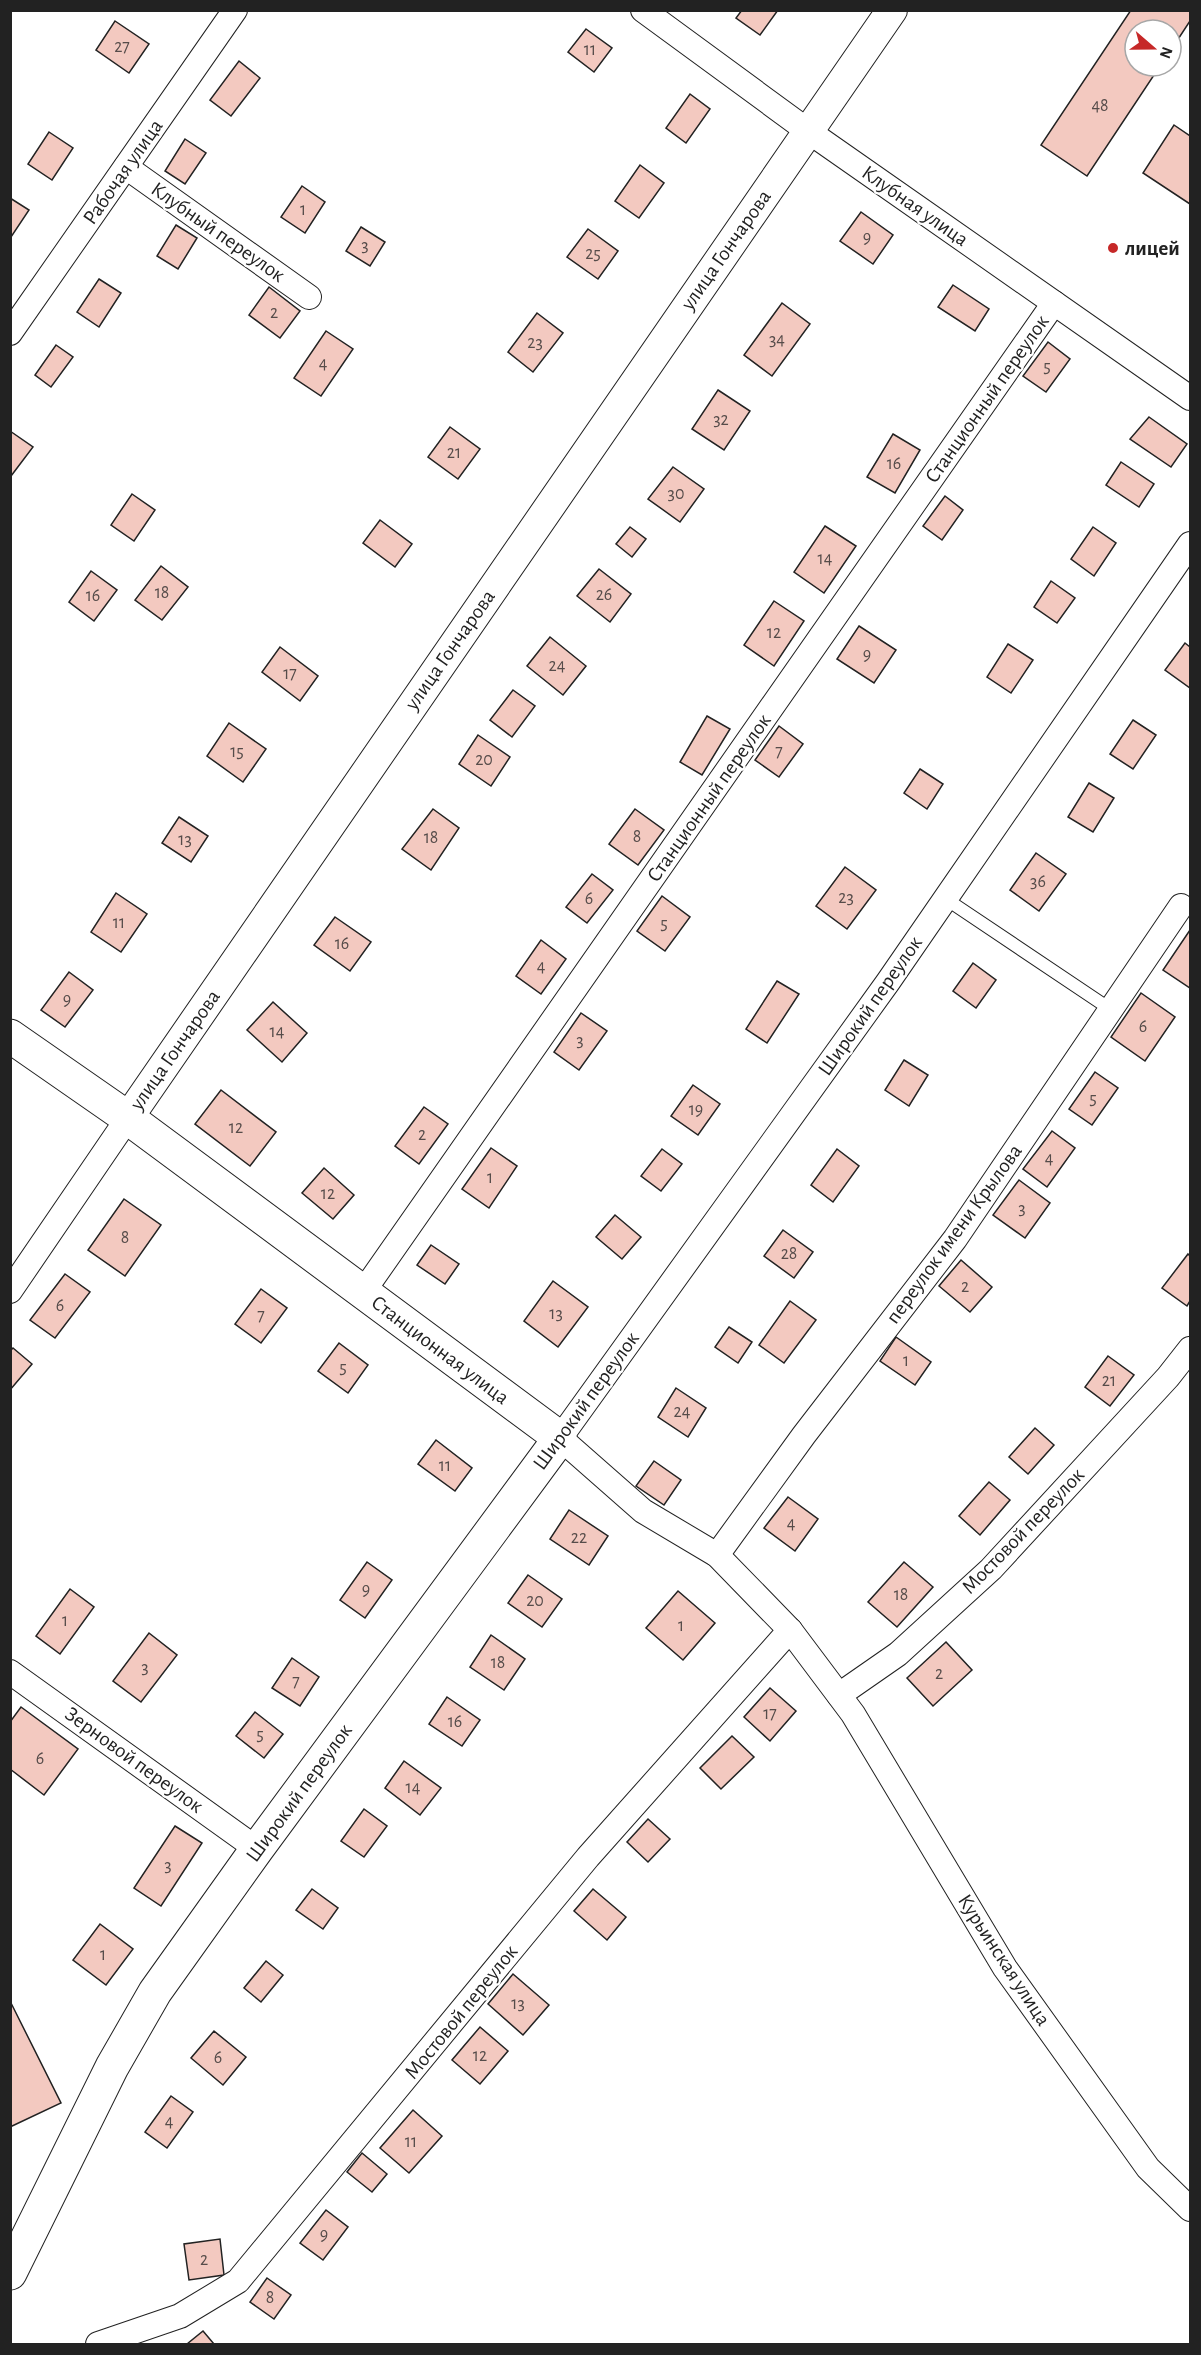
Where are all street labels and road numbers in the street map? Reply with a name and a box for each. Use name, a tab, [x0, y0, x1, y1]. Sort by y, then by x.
street label: Рабочая улица	[79, 115, 167, 228]
street label: Клубная улица	[858, 162, 972, 251]
street label: Клубный переулок	[147, 178, 289, 286]
street label: улица Гончарова	[676, 186, 775, 315]
street label: Станционный переулок	[921, 311, 1053, 487]
street label: улица Гончарова	[400, 586, 499, 715]
street label: Станционный переулок	[643, 710, 775, 886]
street label: Широкий переулок	[814, 932, 926, 1080]
street label: улица Гончарова	[125, 986, 224, 1115]
street label: переулок имени Крылова	[882, 1140, 1026, 1327]
street label: Станционная улица	[367, 1292, 513, 1409]
street label: Широкий переулок	[529, 1328, 643, 1474]
street label: Мостовой переулок	[958, 1464, 1088, 1598]
street label: Зерновой переулок	[61, 1703, 207, 1817]
street label: Широкий переулок	[242, 1720, 356, 1866]
street label: Курьинская улица	[954, 1891, 1054, 2030]
street label: Мостовой переулок	[401, 1941, 522, 2083]

